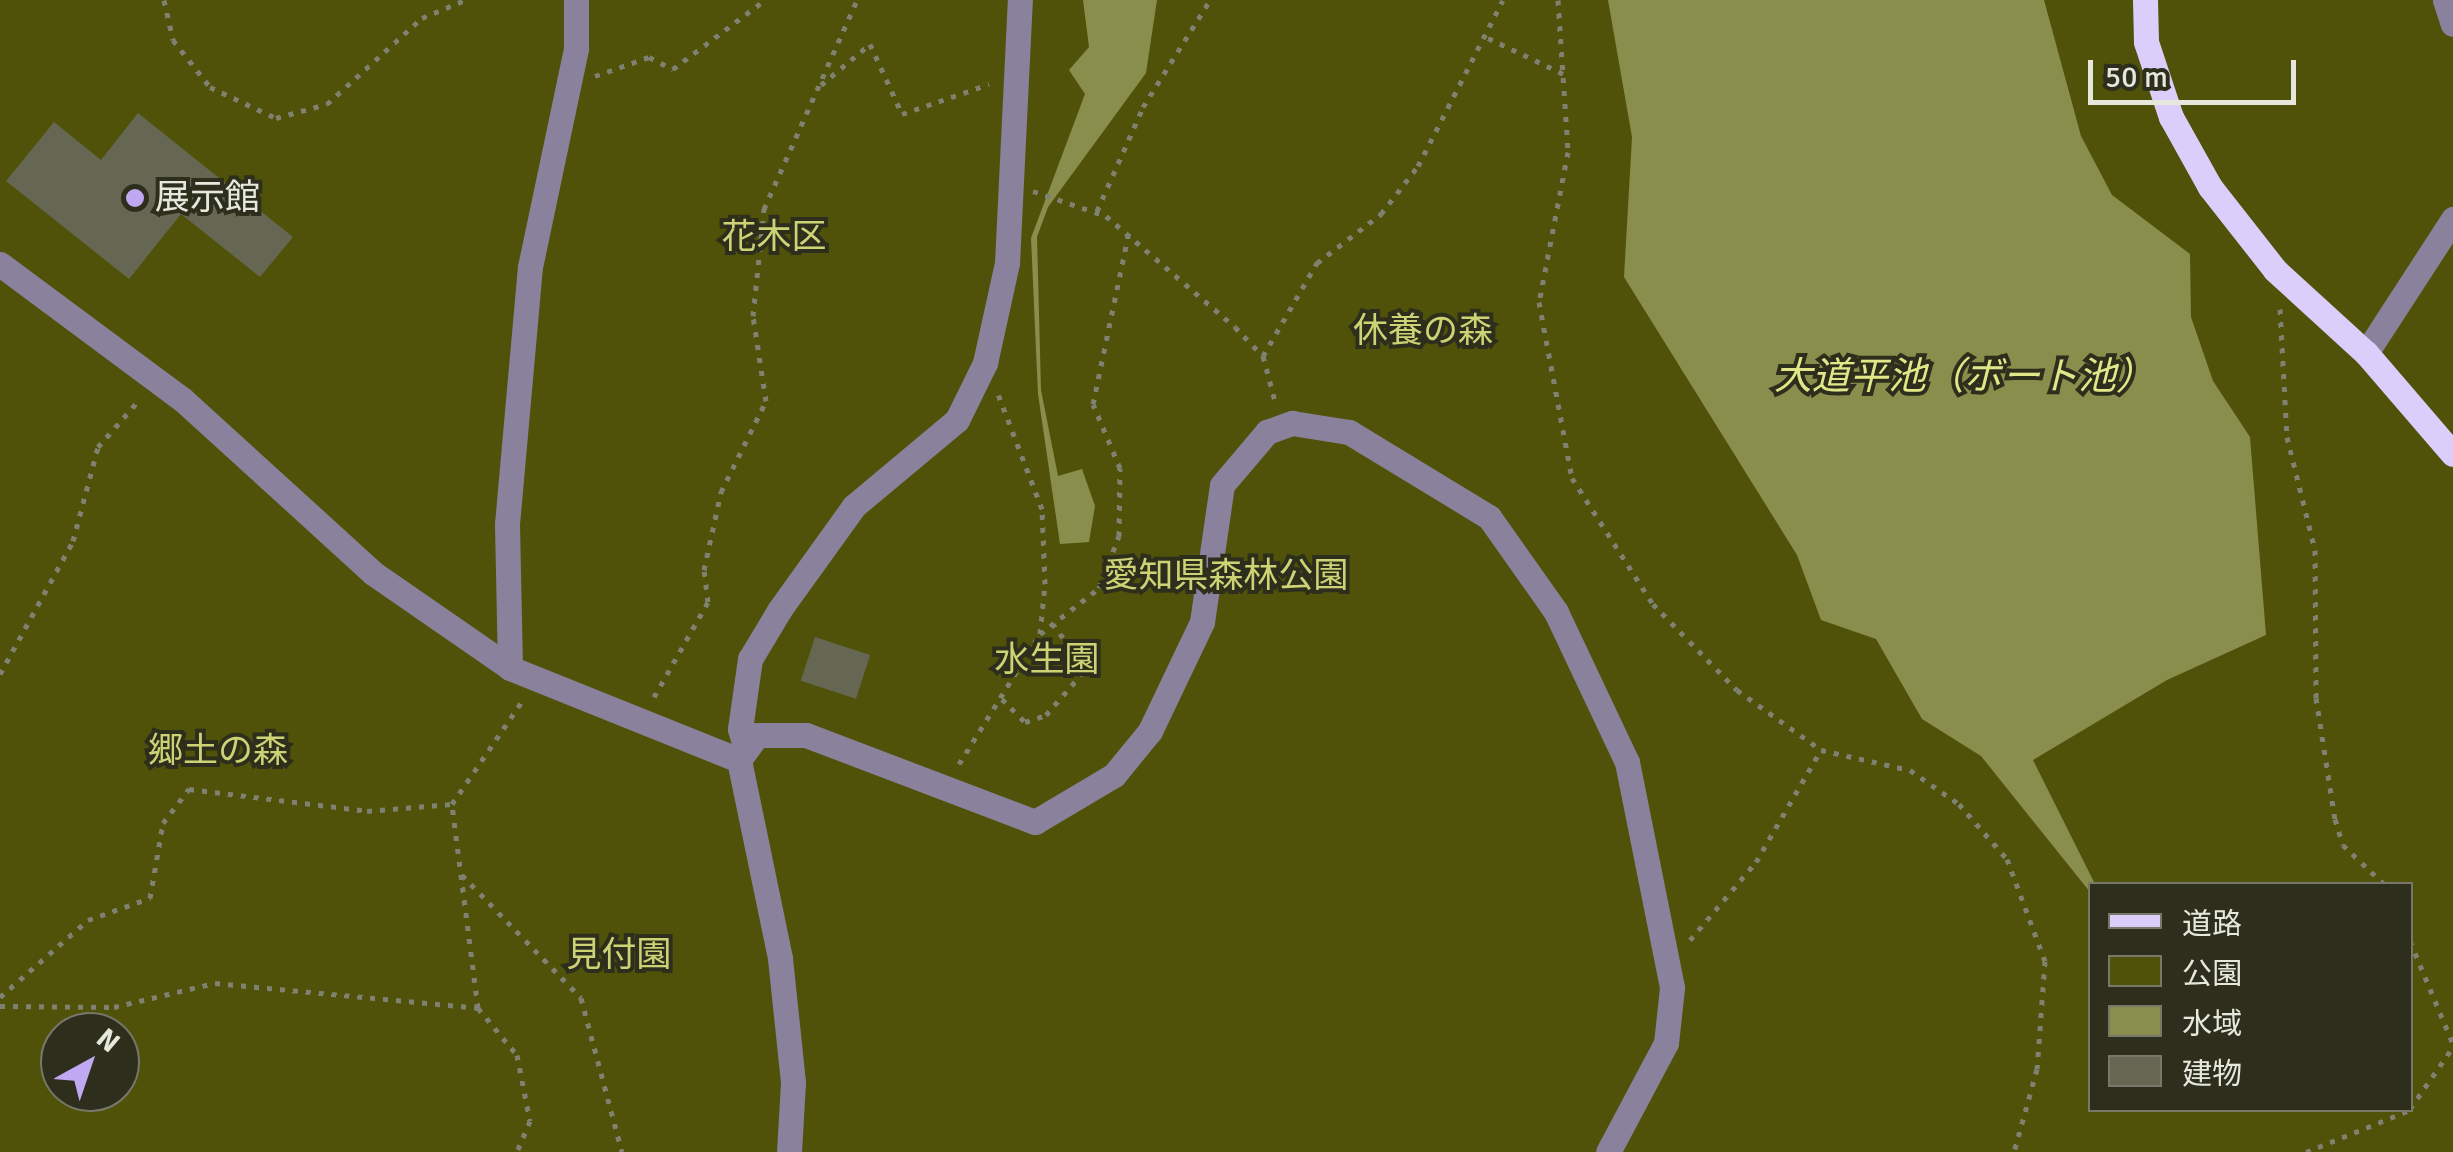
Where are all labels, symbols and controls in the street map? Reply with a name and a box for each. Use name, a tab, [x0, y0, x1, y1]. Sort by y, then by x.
scale bar	[2093, 40, 2300, 102]
text: 50 m	[2105, 59, 2168, 96]
place label: 展示館	[155, 177, 260, 219]
marker: 展示館	[124, 187, 146, 209]
park label: 花木区	[722, 216, 826, 258]
park label: 休養の森	[1353, 310, 1493, 352]
water label: 大道平池（ボート池）	[1774, 354, 2154, 400]
park label: 愛知県森林公園	[1104, 555, 1348, 597]
park label: 水生園	[995, 639, 1099, 681]
park label: 郷土の森	[148, 730, 288, 772]
legend	[2088, 882, 2413, 1112]
text: 道路	[2182, 906, 2242, 943]
park label: 見付園	[567, 934, 671, 976]
text: 公園	[2182, 956, 2242, 993]
text: 水域	[2182, 1006, 2242, 1043]
north arrow	[40, 1012, 140, 1112]
text: N	[90, 1021, 126, 1060]
text: 建物	[2182, 1056, 2242, 1093]

